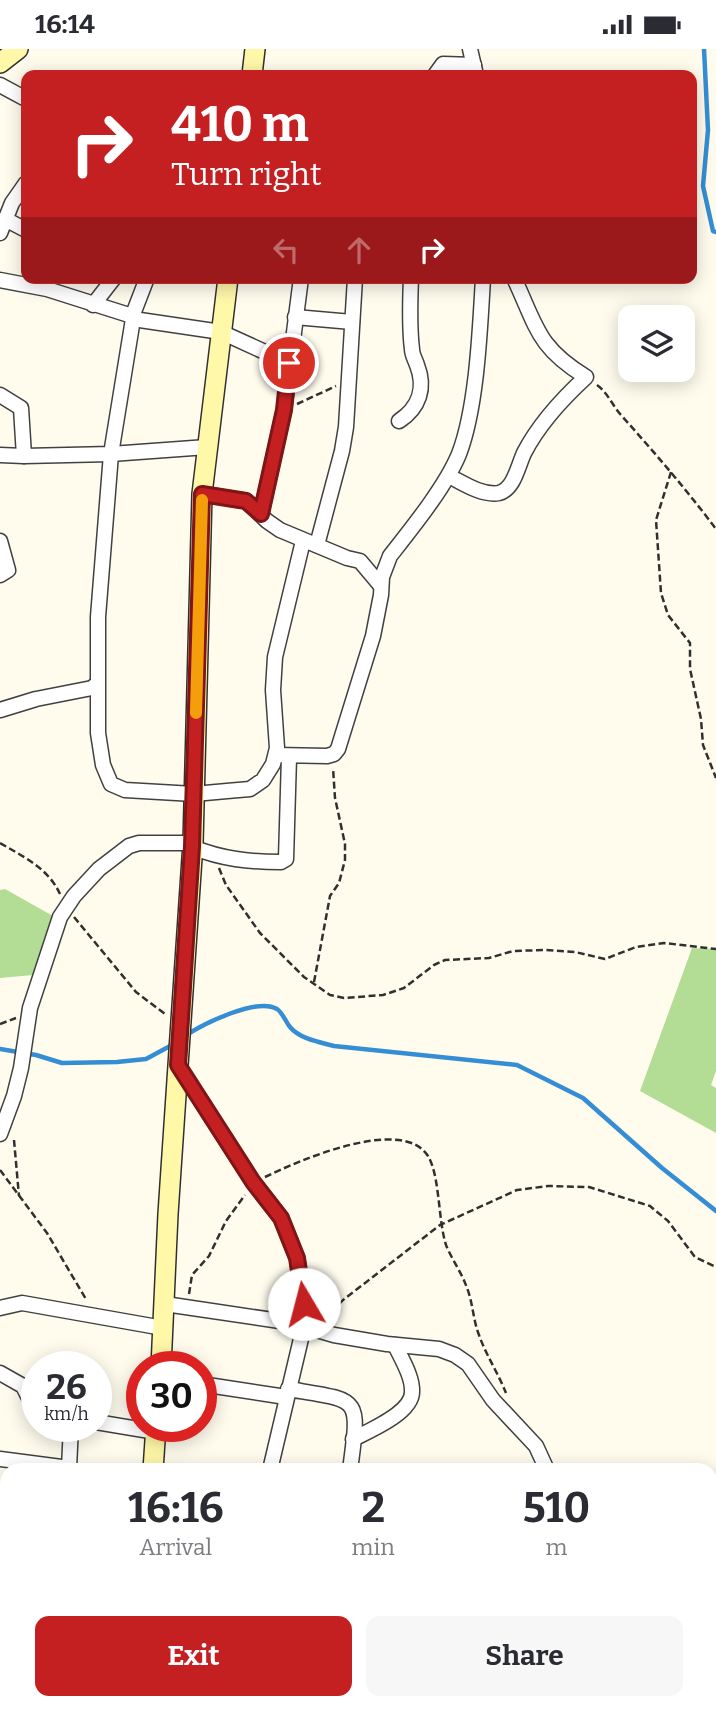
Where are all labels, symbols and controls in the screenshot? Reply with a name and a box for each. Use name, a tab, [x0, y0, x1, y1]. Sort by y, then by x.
text: 16:14	[35, 9, 95, 40]
text: 410 m	[171, 95, 309, 154]
icon: right	[56, 98, 147, 189]
text: Turn right	[171, 155, 322, 193]
icon: left	[267, 231, 305, 269]
icon: ahead	[340, 231, 378, 269]
icon: right	[413, 231, 451, 269]
map controls	[618, 305, 695, 382]
button: layers	[618, 305, 695, 382]
pin	[259, 333, 319, 393]
icon: arrive	[270, 344, 308, 382]
position arrow	[267, 1267, 341, 1341]
speed limit sign: 30	[126, 1351, 217, 1442]
text: 26	[46, 1366, 87, 1408]
text: km/h	[44, 1403, 89, 1425]
text: 16:16	[128, 1483, 224, 1533]
text: 2	[361, 1483, 385, 1533]
text: 510	[523, 1483, 590, 1533]
text: Arrival	[139, 1533, 212, 1561]
text: min	[352, 1533, 395, 1561]
text: m	[545, 1533, 567, 1561]
button: Exit	[35, 1616, 352, 1696]
button: Share	[366, 1616, 683, 1696]

